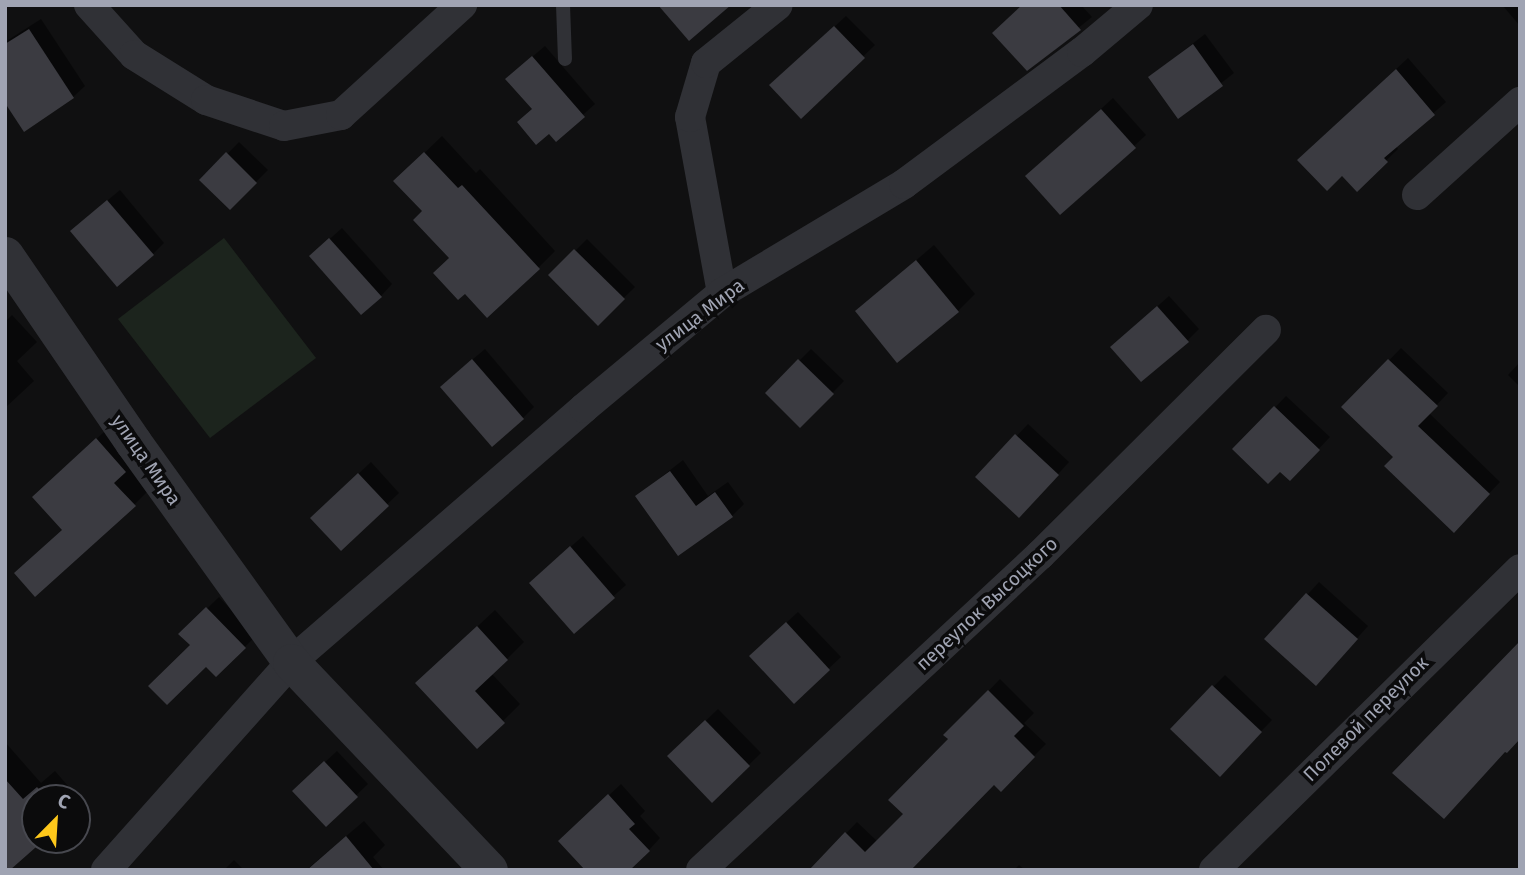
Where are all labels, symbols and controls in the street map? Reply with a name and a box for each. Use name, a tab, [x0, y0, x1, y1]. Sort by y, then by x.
street label: улица Мира	[651, 274, 749, 356]
street label: улица Мира	[106, 410, 186, 510]
street label: переулок Высоцкого	[912, 533, 1062, 675]
street label: Полевой переулок	[1299, 652, 1433, 786]
north arrow	[21, 784, 91, 854]
text: С	[54, 788, 74, 814]

